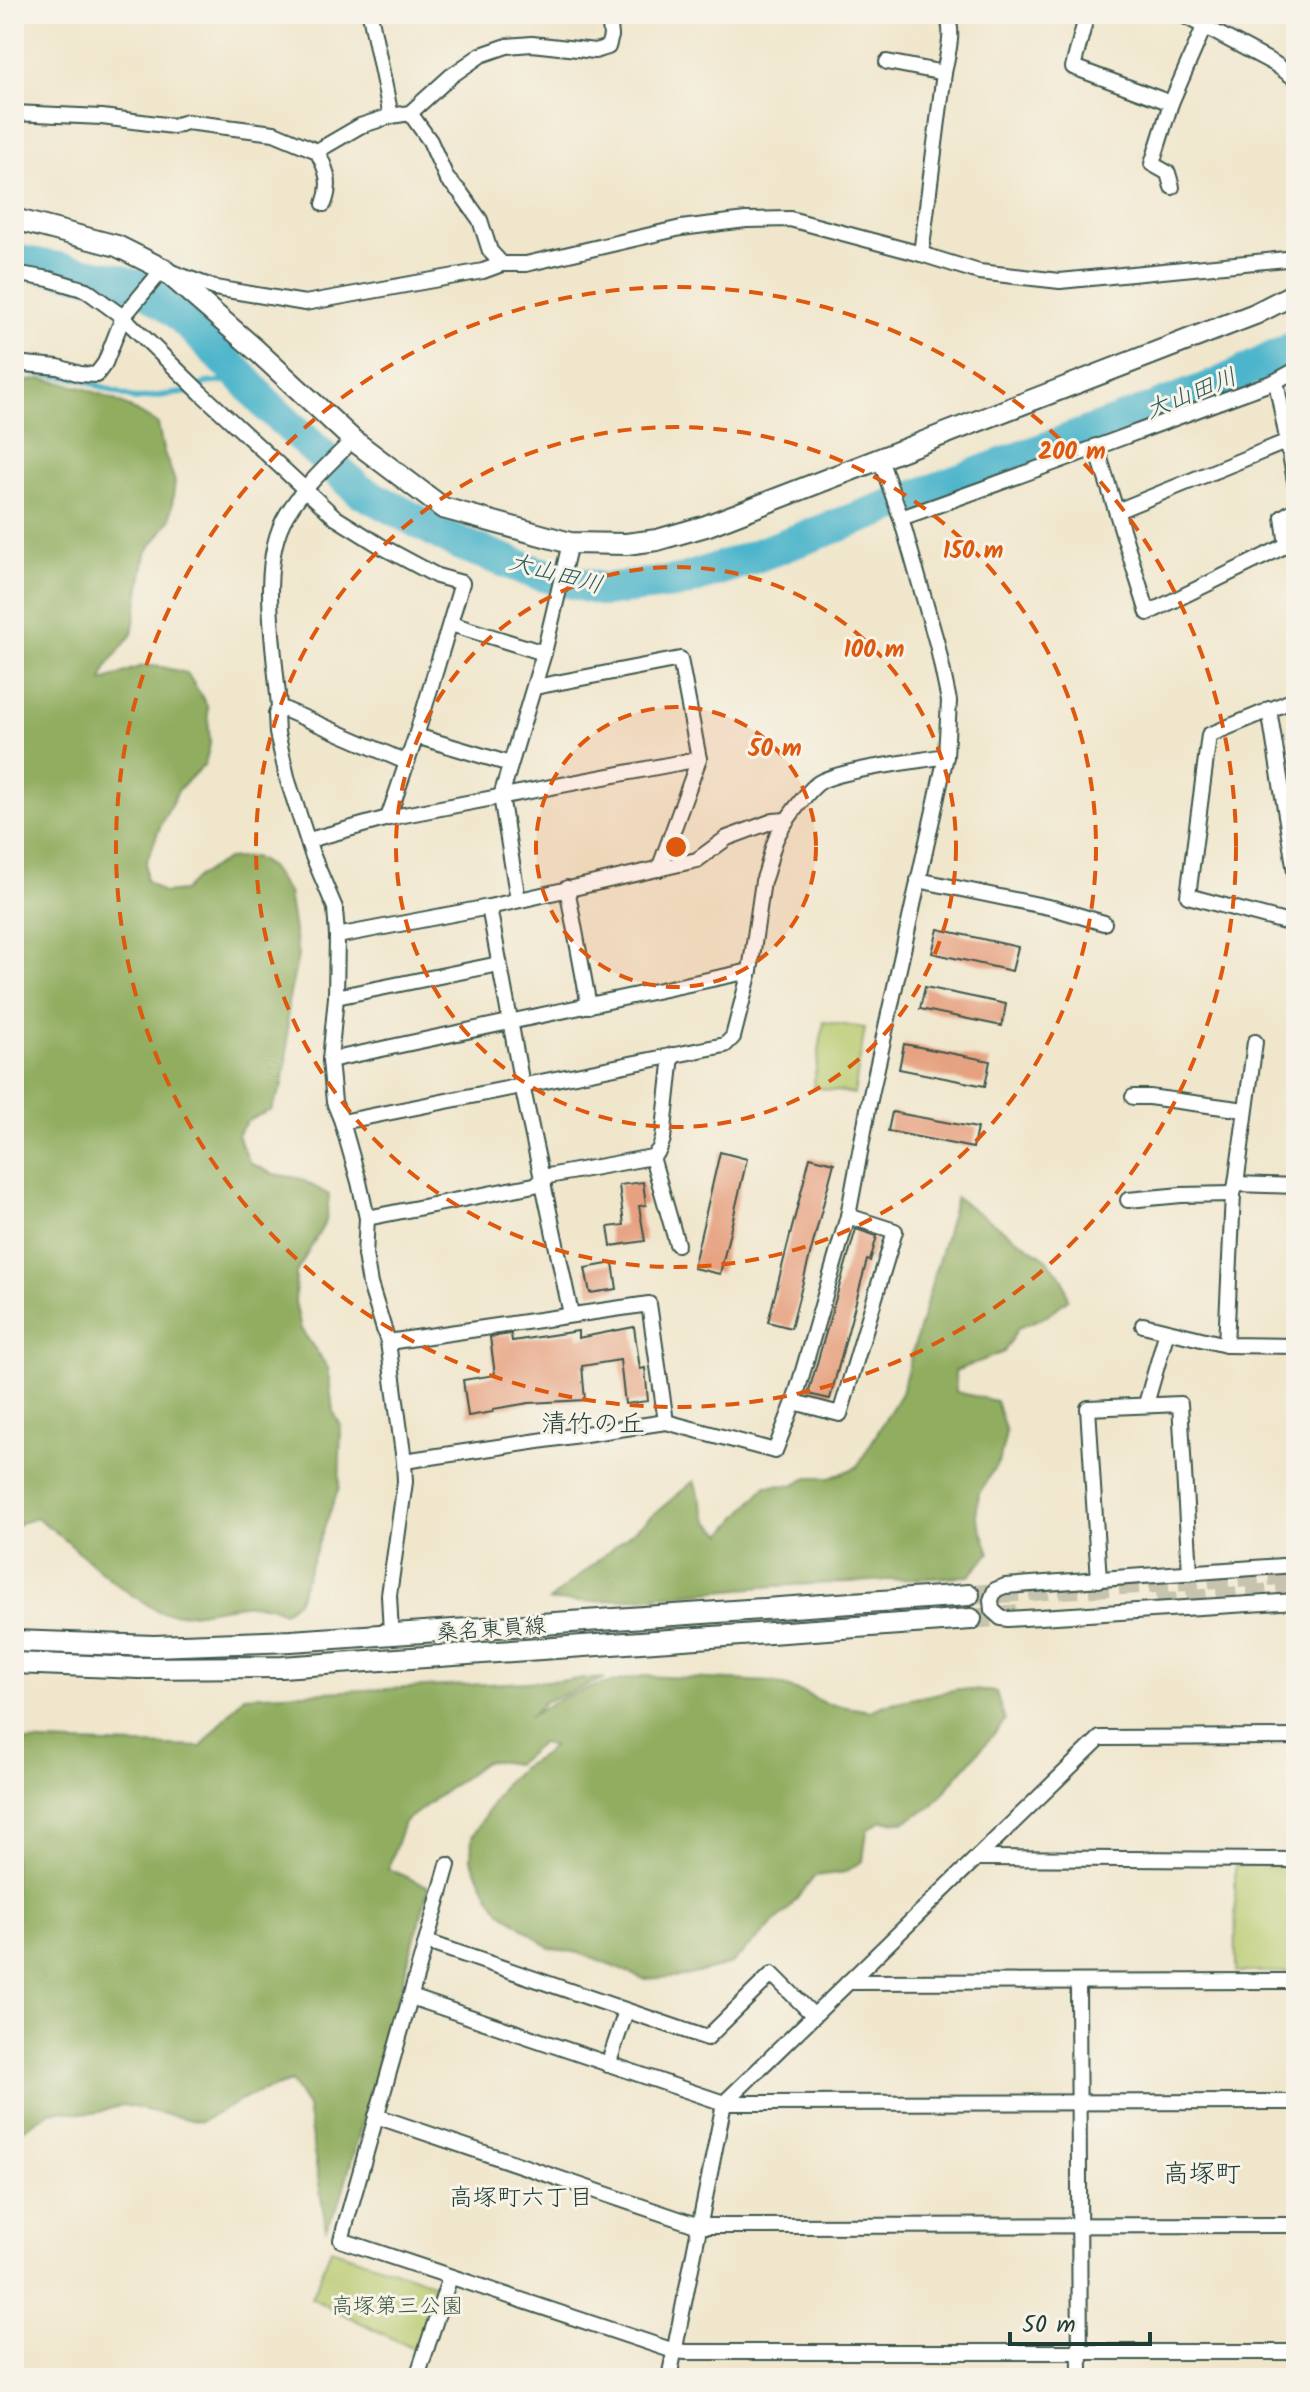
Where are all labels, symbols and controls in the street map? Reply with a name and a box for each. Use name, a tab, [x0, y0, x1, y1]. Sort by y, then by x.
water label: 大山田川	[1140, 358, 1243, 430]
text: 200 m	[1038, 433, 1106, 472]
text: 150 m	[943, 532, 1003, 571]
water label: 大山田川	[504, 543, 607, 606]
text: 100 m	[844, 631, 904, 670]
text: 50 m	[747, 730, 802, 769]
centre of rings	[662, 833, 690, 861]
district label: 清竹の丘	[541, 1404, 645, 1446]
street label: 桑名東員線	[435, 1609, 547, 1652]
district label: 高塚町	[1163, 2154, 1241, 2196]
district label: 高塚町六丁目	[449, 2179, 593, 2218]
park label: 高塚第三公園	[331, 2290, 463, 2325]
scale bar	[1010, 2296, 1150, 2346]
text: 50 m	[1022, 2306, 1076, 2345]

